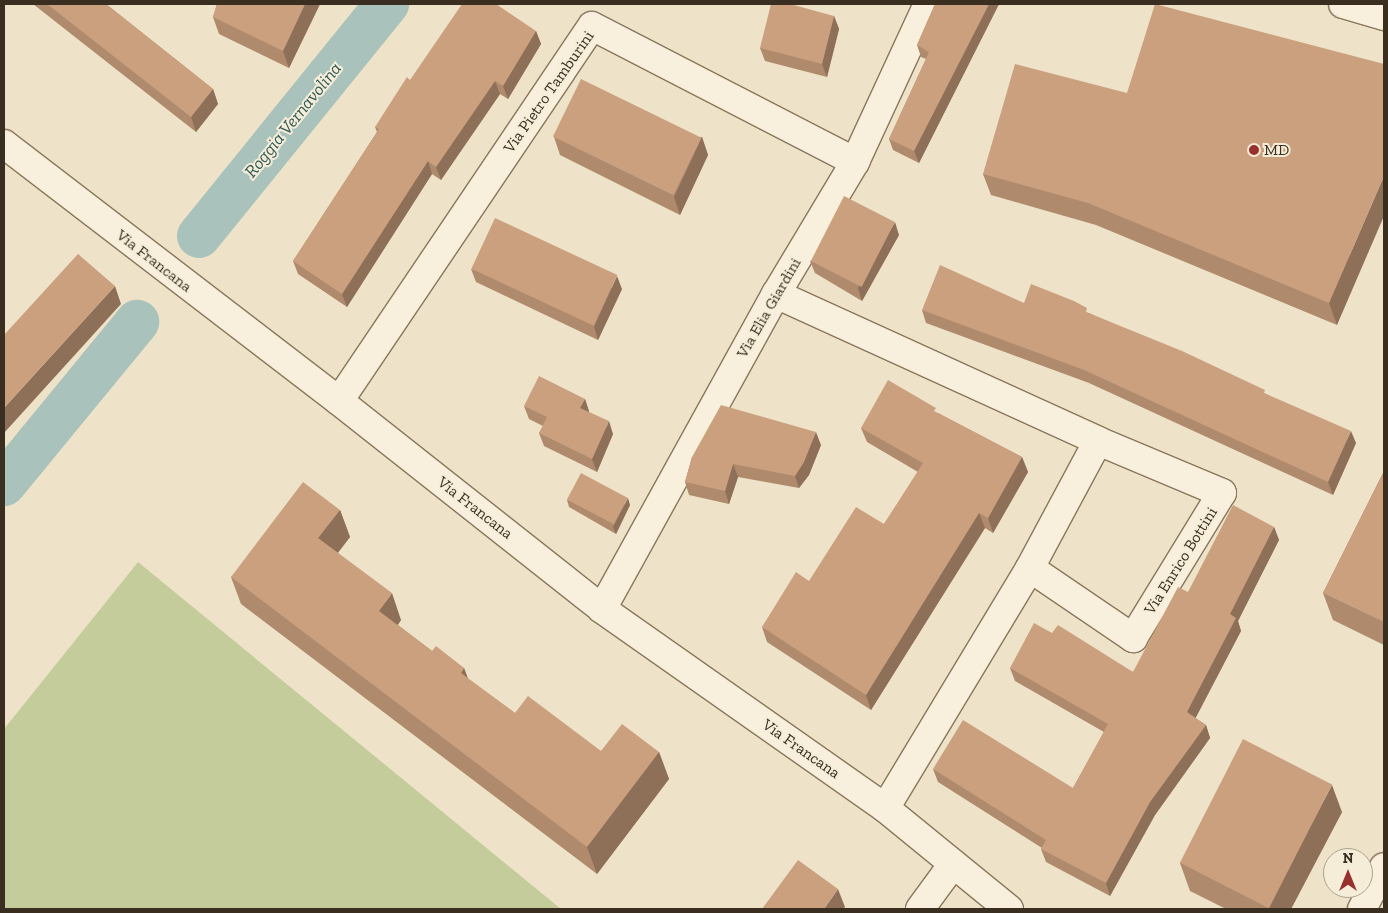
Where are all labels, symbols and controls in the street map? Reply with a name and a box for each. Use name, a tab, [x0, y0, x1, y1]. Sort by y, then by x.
street label: Via Pietro Tamburini	[500, 27, 598, 157]
water label: Roggia Vernavolina	[240, 58, 346, 182]
place label: MD	[1264, 140, 1289, 160]
marker: MD	[1248, 144, 1260, 156]
street label: Via Francana	[112, 226, 196, 296]
street label: Via Elia Giardini	[733, 255, 805, 361]
street label: Via Francana	[433, 473, 517, 543]
street label: Via Enrico Bottini	[1140, 504, 1222, 618]
street label: Via Francana	[758, 715, 844, 783]
north arrow	[1323, 848, 1373, 898]
text: N	[1343, 850, 1353, 867]

